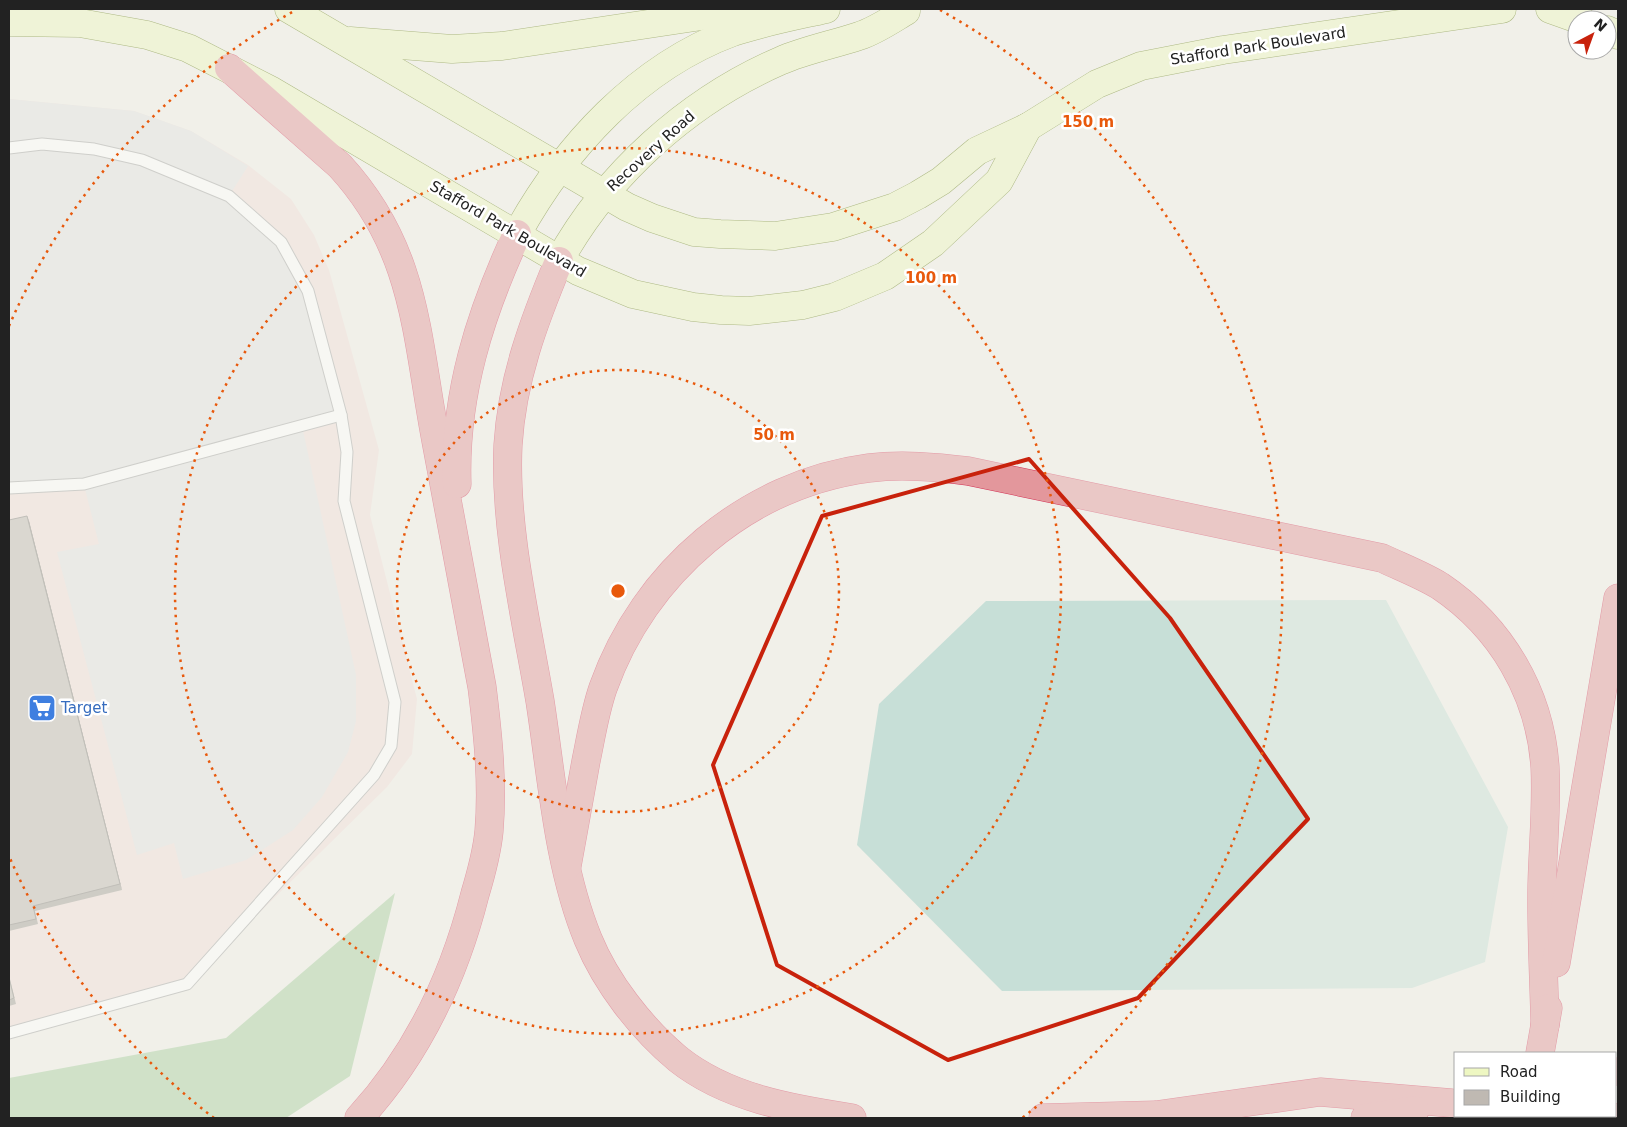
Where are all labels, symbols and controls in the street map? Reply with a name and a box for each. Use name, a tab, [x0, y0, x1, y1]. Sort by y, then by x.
north arrow	[1567, 10, 1617, 60]
text: N	[1591, 15, 1610, 35]
street label: Stafford Park Boulevard	[1169, 23, 1347, 69]
street label: Recovery Road	[603, 107, 699, 195]
text: 150 m	[1062, 113, 1114, 131]
street label: Stafford Park Boulevard	[427, 177, 589, 281]
text: 100 m	[905, 269, 957, 287]
text: 50 m	[753, 426, 795, 444]
centre of rings	[609, 582, 627, 600]
supermarket icon: Target	[27, 693, 57, 723]
place label: Target	[60, 699, 108, 717]
legend	[1454, 1052, 1617, 1117]
text: Road	[1500, 1063, 1538, 1081]
text: Building	[1500, 1088, 1561, 1106]

